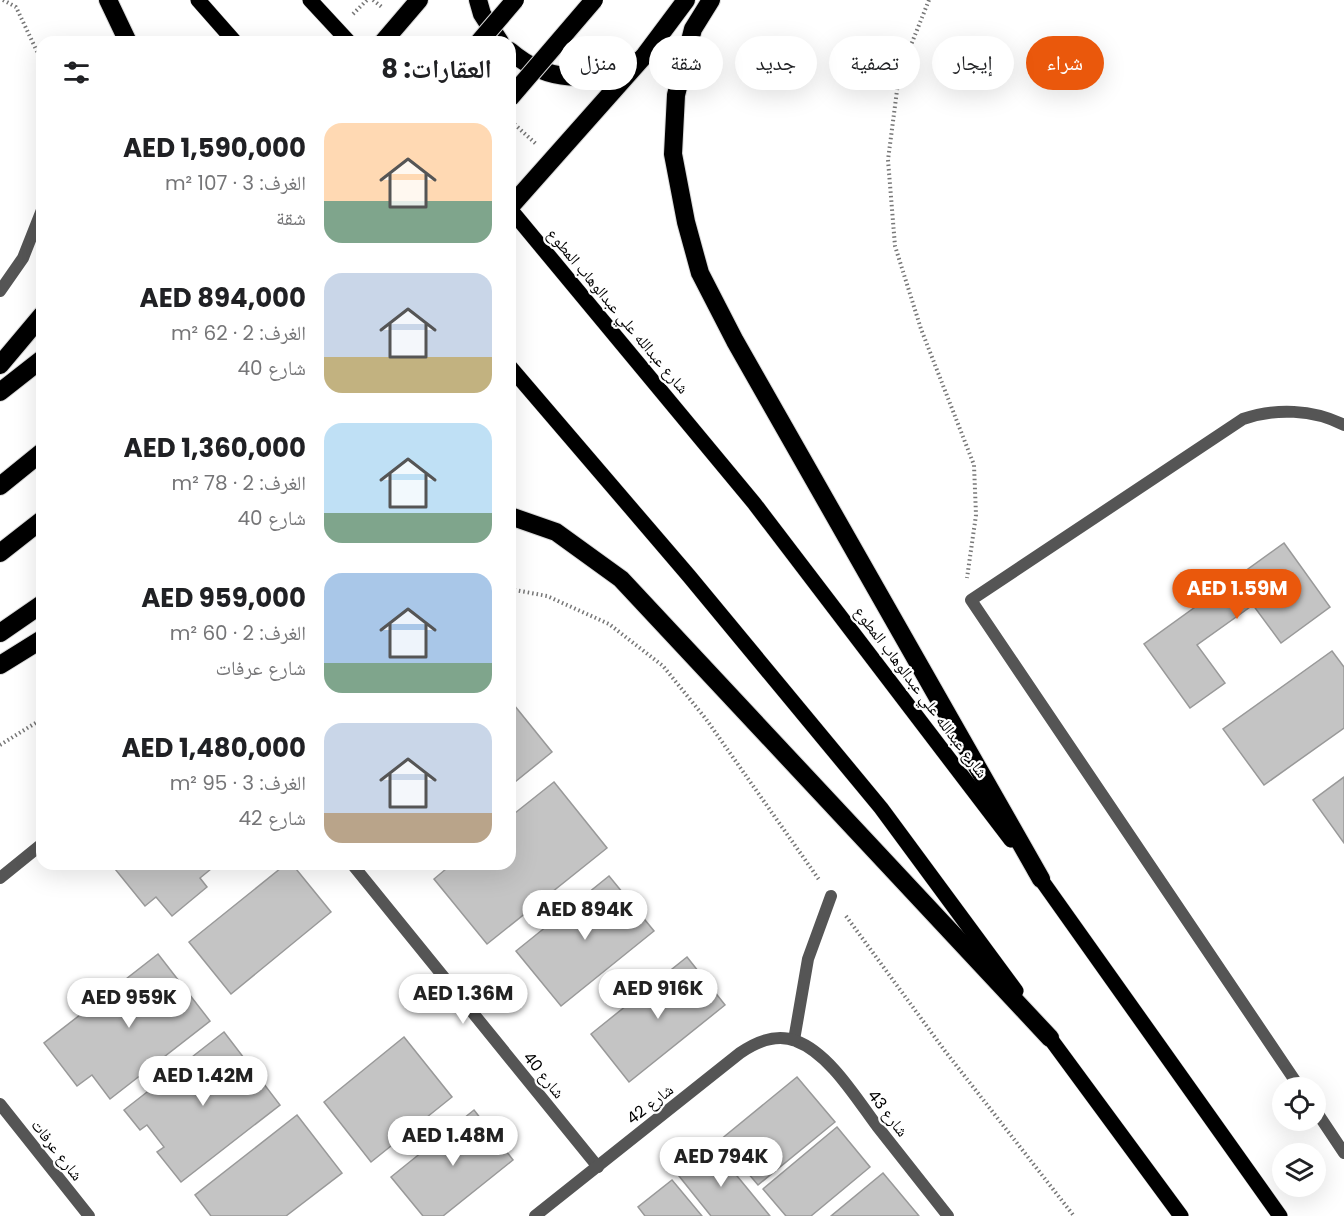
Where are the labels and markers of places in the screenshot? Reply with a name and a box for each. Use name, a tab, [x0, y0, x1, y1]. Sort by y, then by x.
pin: AED 1.59M	[1168, 569, 1306, 620]
pin: AED 894K	[523, 890, 647, 941]
pin: AED 916K	[596, 969, 720, 1020]
pin: AED 1.36M	[394, 974, 532, 1025]
pin: AED 959K	[67, 978, 191, 1029]
pin: AED 1.42M	[134, 1056, 272, 1107]
pin: AED 1.48M	[384, 1116, 522, 1167]
pin: AED 794K	[659, 1137, 783, 1188]

